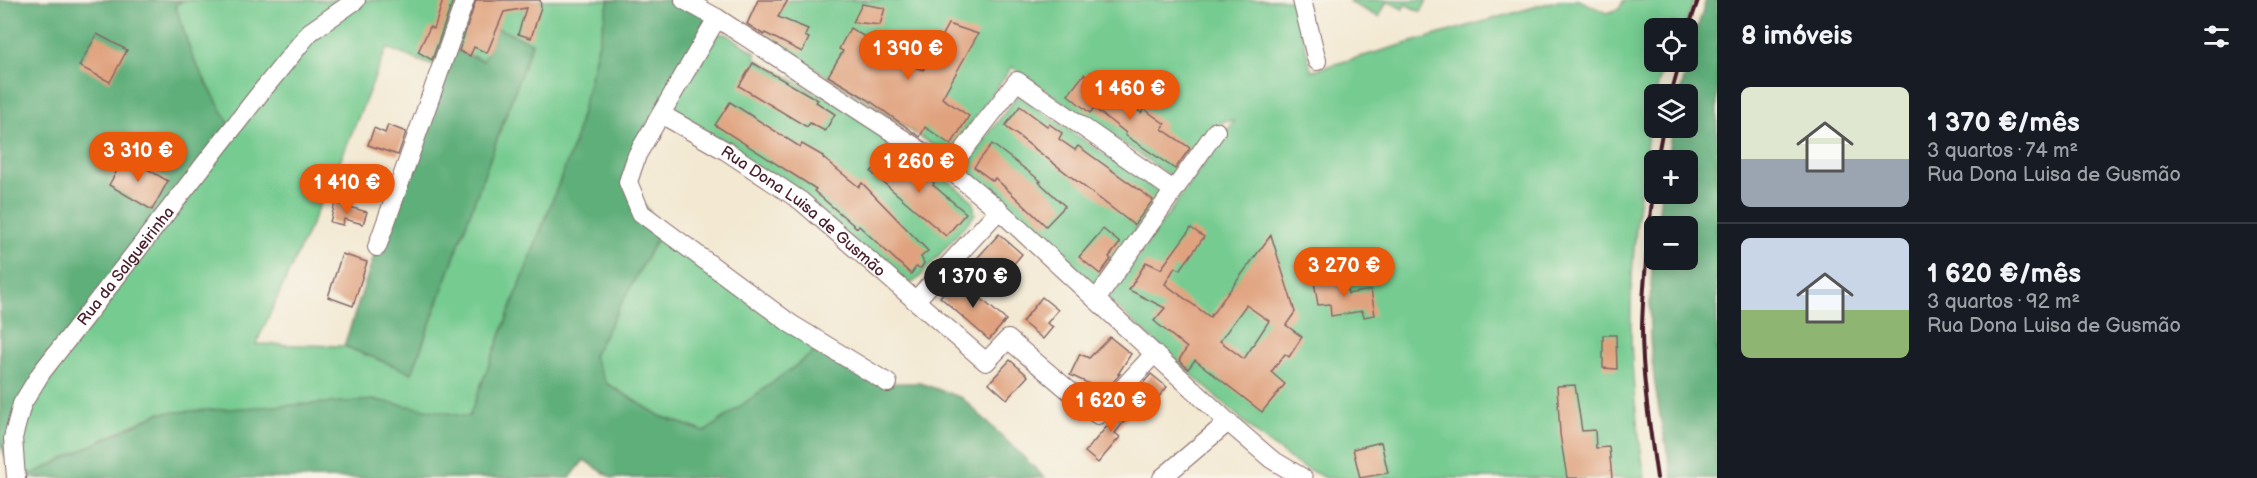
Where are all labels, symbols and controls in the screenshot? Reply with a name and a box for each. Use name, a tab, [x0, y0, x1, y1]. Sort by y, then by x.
map controls	[1644, 18, 1698, 270]
button: locate	[1644, 18, 1698, 72]
icon: filters	[2200, 20, 2233, 53]
text: 8 imóveis	[1741, 21, 1853, 52]
pin: 1 390 €	[853, 30, 963, 81]
text: 1 390 €	[873, 37, 943, 61]
pin: 1 460 €	[1075, 70, 1185, 121]
text: 1 460 €	[1095, 77, 1165, 101]
button: layers	[1644, 84, 1698, 138]
text: 1 370 €/mês	[1927, 108, 2080, 139]
icon: home	[1789, 111, 1861, 183]
pin: 3 310 €	[83, 132, 193, 183]
text: 3 310 €	[103, 139, 173, 163]
text: 3 quartos · 74 m²	[1927, 139, 2078, 163]
street label: Rua Dona Luisa de Gusmão	[717, 142, 889, 281]
pin: 1 260 €	[864, 143, 974, 194]
text: 1 260 €	[884, 150, 954, 174]
button: +	[1644, 150, 1698, 204]
text: Rua Dona Luisa de Gusmão	[1927, 163, 2181, 187]
pin: 1 410 €	[292, 164, 402, 215]
text: 1 410 €	[314, 171, 380, 195]
street label: Rua da Salgueirinha	[74, 203, 179, 330]
button: −	[1644, 216, 1698, 270]
pin: 3 270 €	[1289, 247, 1399, 298]
text: 3 270 €	[1308, 254, 1380, 278]
pin: 1 370 €	[918, 258, 1028, 309]
text: 1 620 €/mês	[1927, 259, 2081, 290]
icon: home	[1789, 262, 1861, 334]
text: 1 370 €	[938, 265, 1008, 289]
text: 3 quartos · 92 m²	[1927, 290, 2080, 314]
text: Rua Dona Luisa de Gusmão	[1927, 314, 2181, 338]
pin: 1 620 €	[1056, 382, 1166, 433]
text: 1 620 €	[1076, 389, 1146, 413]

